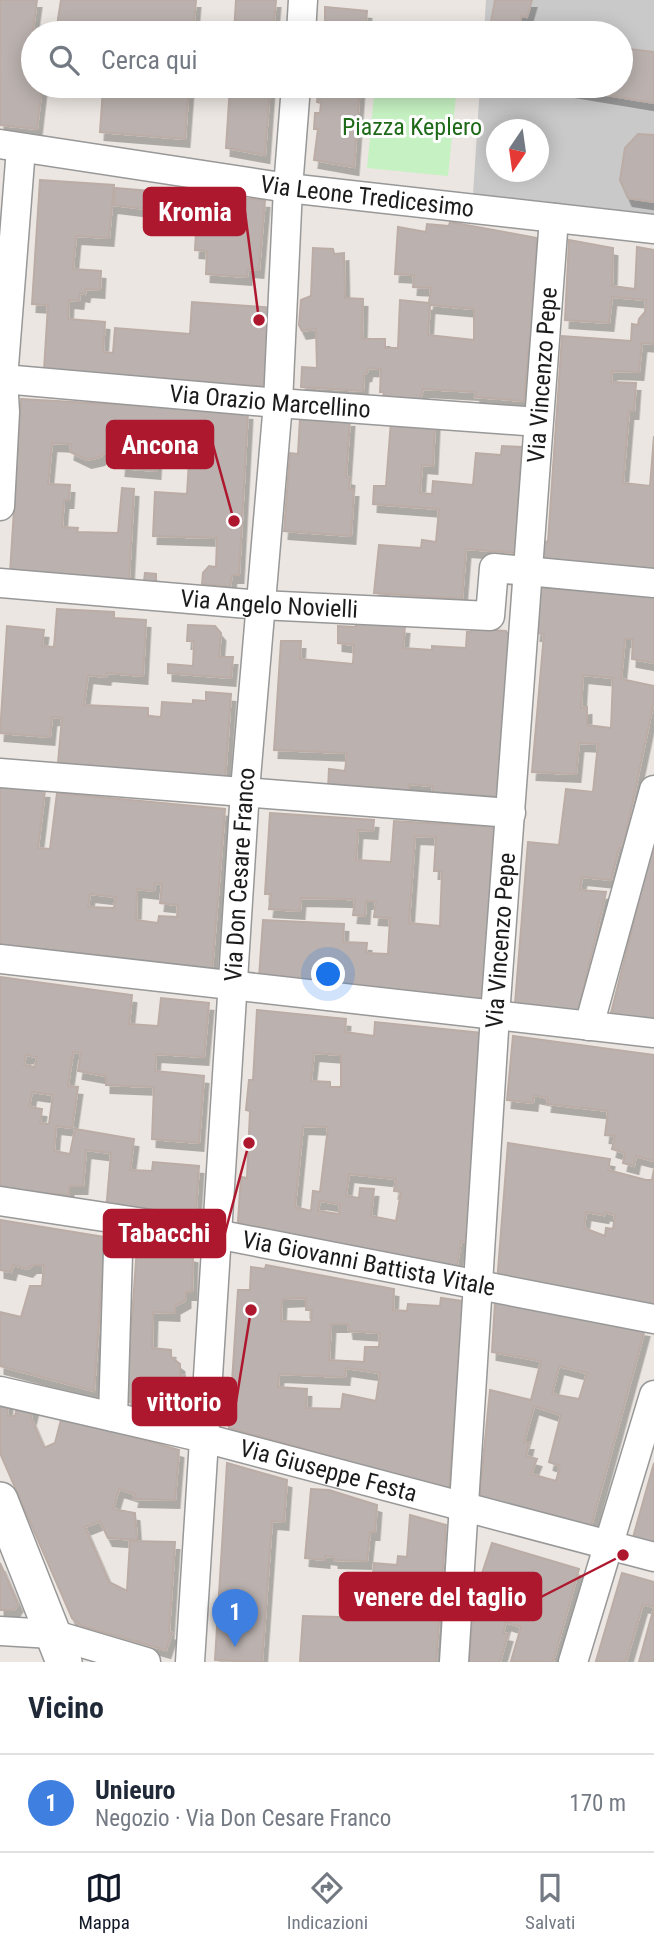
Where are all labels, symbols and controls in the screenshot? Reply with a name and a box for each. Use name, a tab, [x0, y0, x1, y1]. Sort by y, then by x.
search box	[21, 21, 633, 98]
icon: search	[45, 41, 83, 79]
text: Cerca qui	[101, 45, 198, 75]
park label: Piazza Keplero	[342, 113, 482, 141]
north arrow	[486, 119, 549, 182]
street label: Via Leone Tredicesimo	[258, 170, 476, 223]
callout: Kromia	[144, 188, 245, 235]
text: Kromia	[158, 197, 232, 227]
street label: Via Vincenzo Pepe	[522, 286, 563, 464]
street label: Via Orazio Marcellino	[168, 380, 372, 424]
callout: Ancona	[107, 421, 213, 468]
text: Ancona	[121, 430, 199, 460]
street label: Via Angelo Novielli	[179, 584, 359, 624]
street label: Via Don Cesare Franco	[219, 766, 261, 982]
street label: Via Vincenzo Pepe	[480, 852, 521, 1029]
your location	[311, 957, 345, 991]
callout: Tabacchi	[104, 1210, 225, 1257]
text: Tabacchi	[118, 1218, 210, 1248]
street label: Via Giovanni Battista Vitale	[240, 1225, 498, 1302]
callout: vittorio	[133, 1378, 236, 1425]
text: vittorio	[147, 1387, 221, 1417]
street label: Via Giuseppe Festa	[237, 1434, 420, 1508]
callout: venere del taglio	[340, 1573, 541, 1620]
text: venere del taglio	[353, 1582, 527, 1612]
pin: 1	[212, 1589, 258, 1647]
text: Vicino	[28, 1690, 104, 1725]
text: Unieuro	[95, 1775, 176, 1805]
text: 1	[45, 1790, 57, 1817]
text: 170 m	[569, 1790, 626, 1817]
text: Negozio · Via Don Cesare Franco	[95, 1805, 391, 1832]
tab: Mappa	[78, 1869, 130, 1934]
tab: Indicazioni	[287, 1869, 368, 1934]
tab: Salvati	[525, 1869, 575, 1934]

